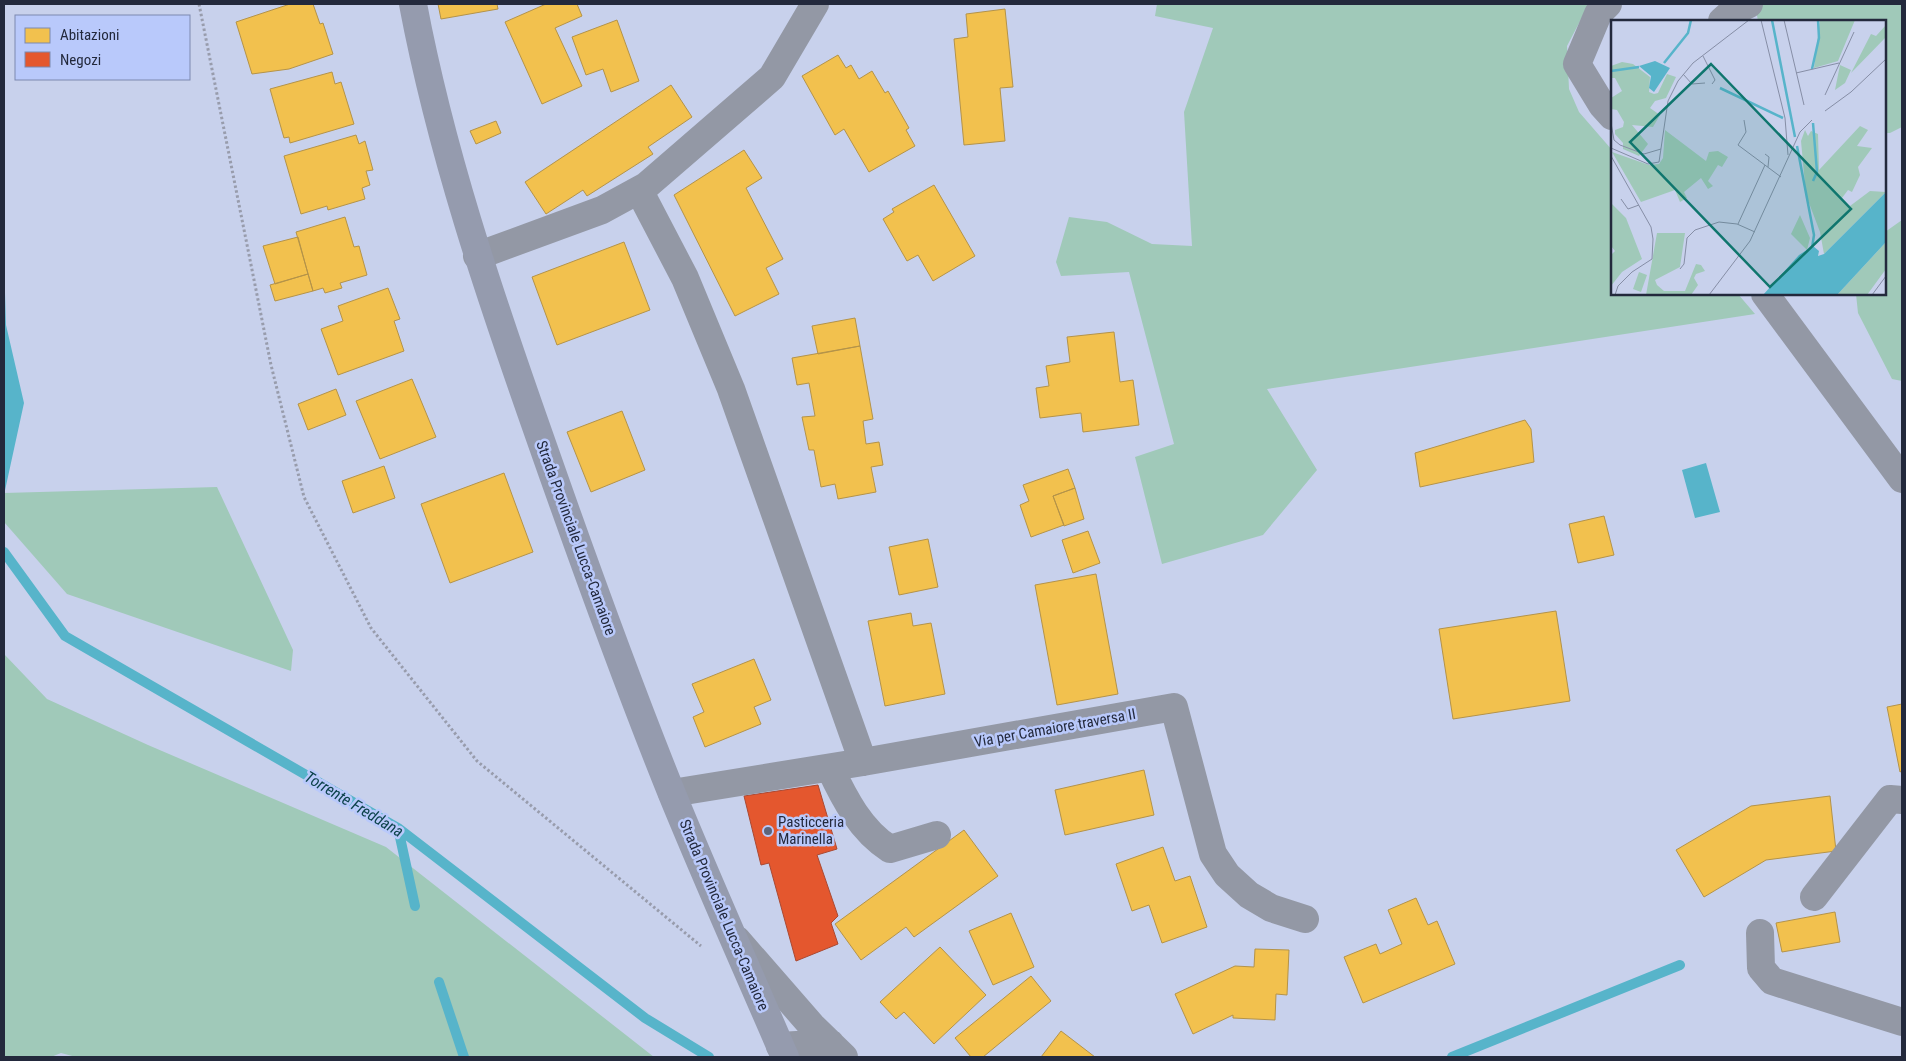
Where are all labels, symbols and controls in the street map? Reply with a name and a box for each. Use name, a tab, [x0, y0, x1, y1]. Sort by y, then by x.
legend	[15, 15, 190, 80]
inset map	[1611, 20, 1886, 295]
text: Abitazioni	[60, 26, 119, 44]
text: Negozi	[60, 51, 101, 69]
street label: Strada Provinciale Lucca-Camaiore	[532, 438, 620, 638]
street label: Via per Camaiore traversa II	[973, 705, 1137, 751]
water label: Torrente Freddana	[301, 767, 407, 841]
place label: Pasticceria Marinella	[778, 813, 844, 848]
street label: Strada Provinciale Lucca-Camaiore	[675, 817, 773, 1013]
marker: Pasticceria Marinella	[762, 825, 774, 837]

